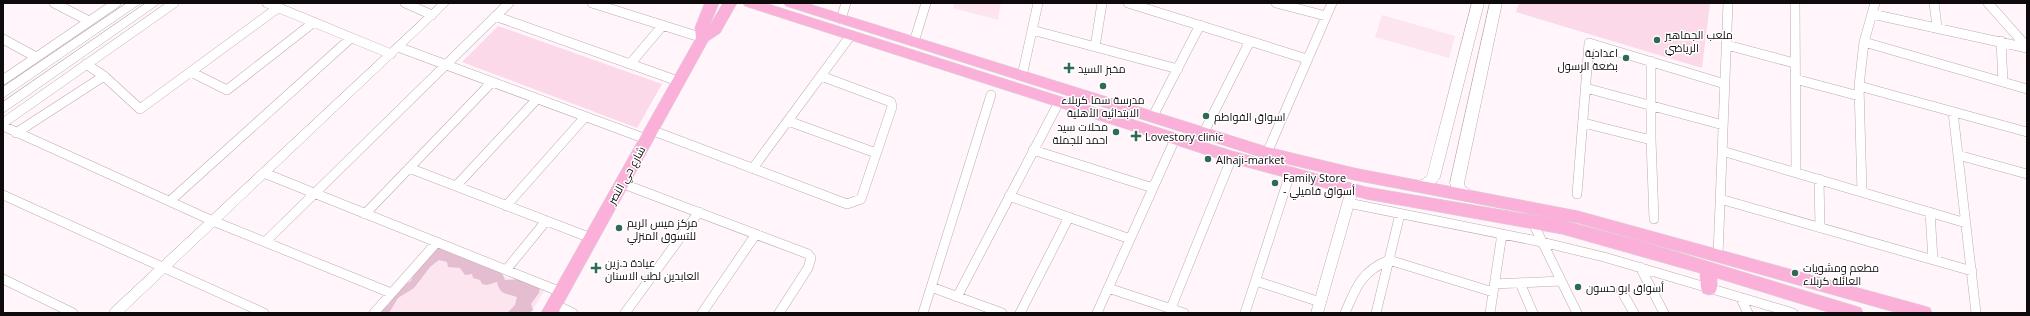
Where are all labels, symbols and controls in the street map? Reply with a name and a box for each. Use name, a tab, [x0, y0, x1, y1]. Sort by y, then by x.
place label: ملعب الجماهير الرياضي	[1664, 27, 1733, 56]
marker: ملعب الجماهير الرياضي	[1652, 35, 1662, 45]
place label: اعدادية بضعة الرسول	[1557, 45, 1618, 73]
marker: اعدادية بضعة الرسول	[1621, 53, 1631, 63]
place label: مخبز السيد	[1078, 61, 1126, 76]
marker: مخبز السيد	[1063, 62, 1075, 74]
marker: مدرسة سما كربلاء الابتدائيه الأهلية	[1098, 81, 1108, 91]
place label: مدرسة سما كربلاء الابتدائيه الأهلية	[1061, 92, 1145, 120]
place label: اسواق الفواطم	[1214, 109, 1285, 125]
marker: اسواق الفواطم	[1201, 111, 1211, 121]
place label: محلات سيد احمد للجملة	[1053, 119, 1108, 147]
marker: محلات سيد احمد للجملة	[1111, 127, 1121, 137]
place label: Lovestory clinic	[1145, 129, 1223, 144]
marker: Lovestory clinic	[1130, 130, 1142, 142]
street label: شارع حي النصر	[603, 143, 650, 209]
place label: Alhaji-market	[1216, 152, 1284, 167]
marker: Alhaji-market	[1203, 154, 1213, 164]
place label: Family Store - أسواق فاميلي	[1283, 170, 1355, 200]
marker: Family Store - أسواق فاميلي	[1270, 178, 1280, 188]
place label: مركز ميس الريم للتسوق المنزلي	[627, 215, 698, 245]
marker: مركز ميس الريم للتسوق المنزلي	[614, 223, 624, 233]
place label: عيادة د.زين العابدين لطب الاسنان	[605, 255, 700, 283]
place label: مطعم ومشويات العائلة كربلاء	[1803, 260, 1879, 288]
marker: عيادة د.زين العابدين لطب الاسنان	[590, 262, 602, 274]
marker: مطعم ومشويات العائلة كربلاء	[1790, 268, 1800, 278]
place label: أسواق ابو حسون	[1586, 280, 1664, 295]
marker: أسواق ابو حسون	[1573, 282, 1583, 292]

